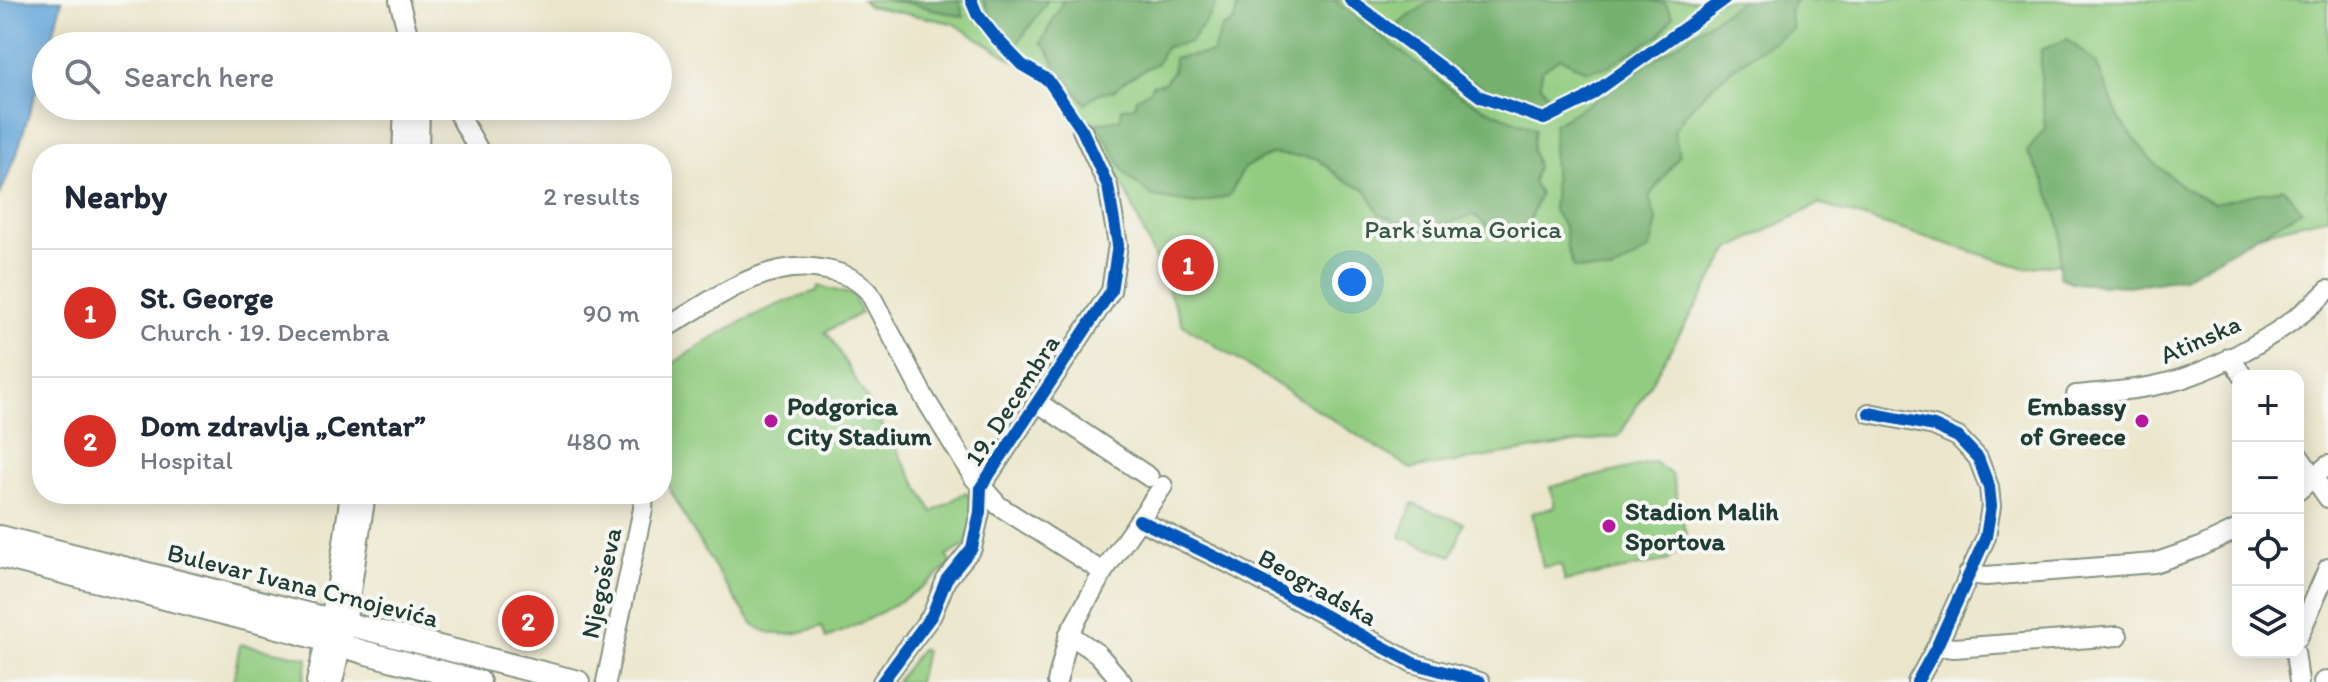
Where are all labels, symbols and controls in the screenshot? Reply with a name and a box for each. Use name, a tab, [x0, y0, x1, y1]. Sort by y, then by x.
search box	[32, 32, 672, 120]
icon: search	[60, 54, 104, 98]
text: Search here	[124, 58, 274, 95]
text: Nearby	[64, 176, 167, 217]
text: 2 results	[543, 180, 640, 212]
park label: Park šuma Gorica	[1364, 213, 1562, 245]
pin: 1	[1162, 235, 1214, 295]
your location	[1332, 262, 1372, 302]
text: St. George	[140, 279, 274, 316]
text: 1	[84, 297, 96, 329]
text: 90 m	[583, 297, 640, 329]
street label: Atinska	[2155, 307, 2245, 371]
text: Church · 19. Decembra	[140, 316, 389, 348]
street label: 19. Decembra	[958, 328, 1067, 472]
map controls	[2232, 370, 2304, 658]
button: +	[2232, 370, 2304, 442]
place label: Podgorica City Stadium	[787, 390, 933, 452]
place label: Embassy of Greece	[2020, 390, 2127, 452]
text: Dom zdravlja „Centar”	[140, 407, 426, 444]
marker: Podgorica City Stadium	[762, 412, 780, 430]
marker: Embassy of Greece	[2133, 412, 2151, 430]
text: 2	[83, 425, 97, 457]
text: 480 m	[566, 425, 640, 457]
button: −	[2232, 442, 2304, 514]
text: Hospital	[140, 444, 233, 476]
place label: Stadion Malih Sportova	[1625, 495, 1779, 557]
button: locate	[2232, 514, 2304, 586]
marker: Stadion Malih Sportova	[1600, 517, 1618, 535]
street label: Njegoševa	[574, 524, 628, 641]
street label: Bulevar Ivana Crnojevića	[164, 536, 442, 634]
street label: Beogradska	[1253, 541, 1384, 633]
button: layers	[2232, 586, 2304, 658]
pin: 2	[502, 591, 554, 651]

